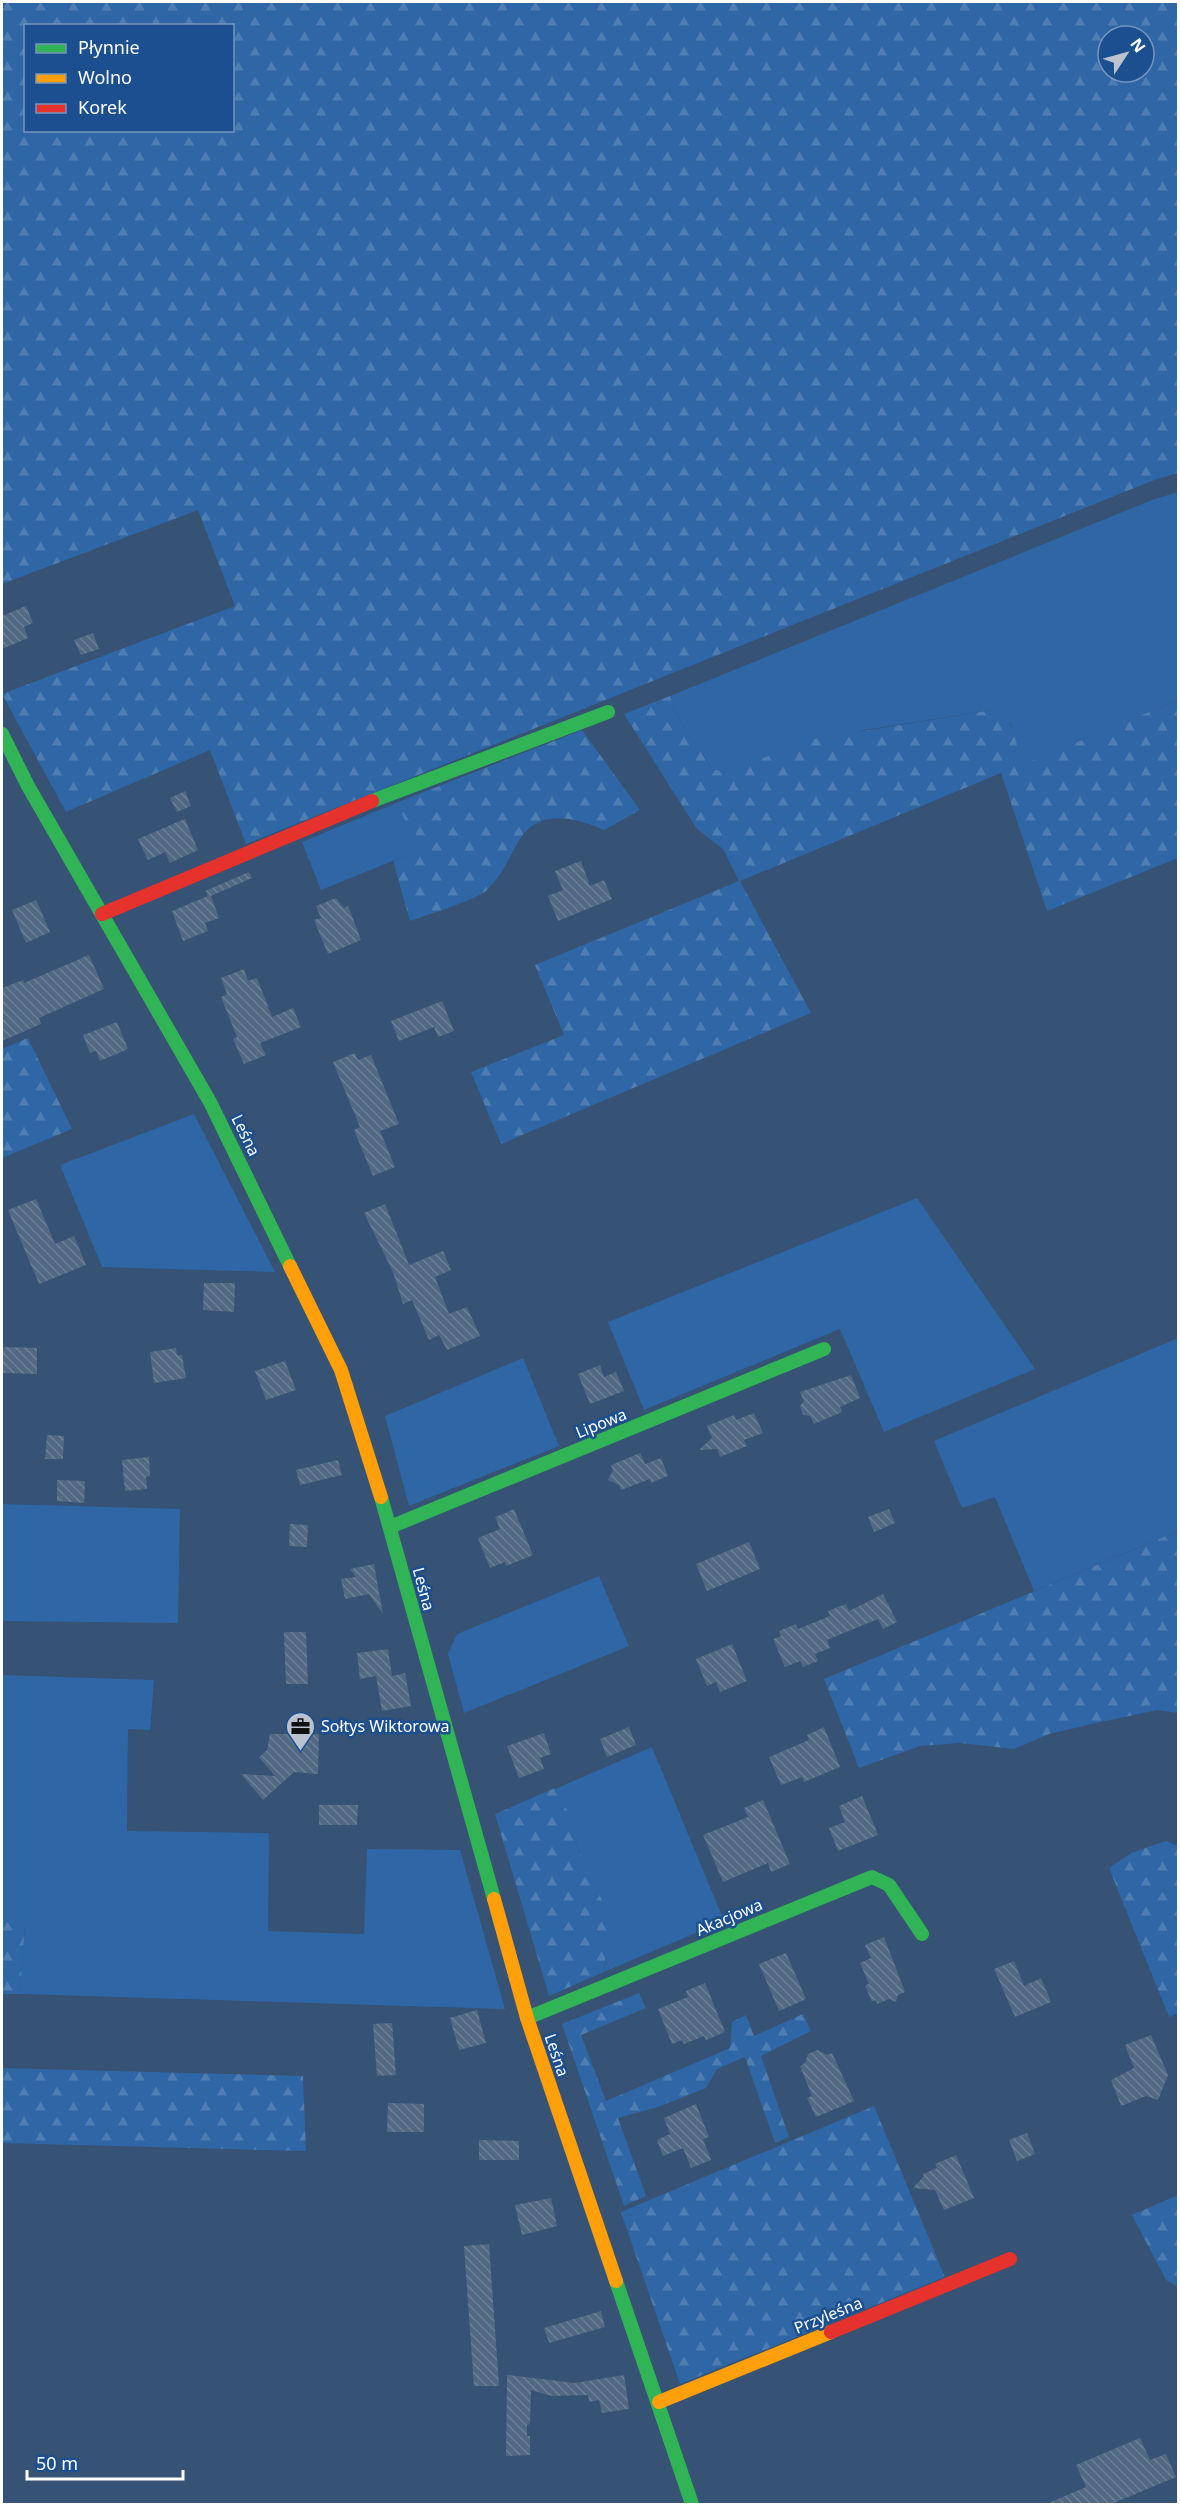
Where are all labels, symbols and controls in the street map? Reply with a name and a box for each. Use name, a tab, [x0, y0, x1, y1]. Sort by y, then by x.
legend	[24, 24, 234, 132]
north arrow	[1096, 24, 1156, 84]
text: N	[1125, 33, 1151, 57]
text: Płynnie	[78, 35, 140, 59]
text: Wolno	[78, 65, 132, 89]
text: Korek	[78, 95, 127, 119]
street label: Leśna	[226, 1110, 266, 1160]
street label: Lipowa	[572, 1403, 630, 1443]
street label: Leśna	[408, 1565, 440, 1613]
office icon: Sołtys Wiktorowa	[284, 1710, 316, 1752]
place label: Sołtys Wiktorowa	[321, 1715, 450, 1737]
street label: Akacjowa	[692, 1893, 766, 1941]
street label: Leśna	[539, 2031, 575, 2079]
street label: Przyleśna	[791, 2291, 865, 2339]
scale bar	[27, 2443, 183, 2481]
text: 50 m	[36, 2451, 78, 2475]

